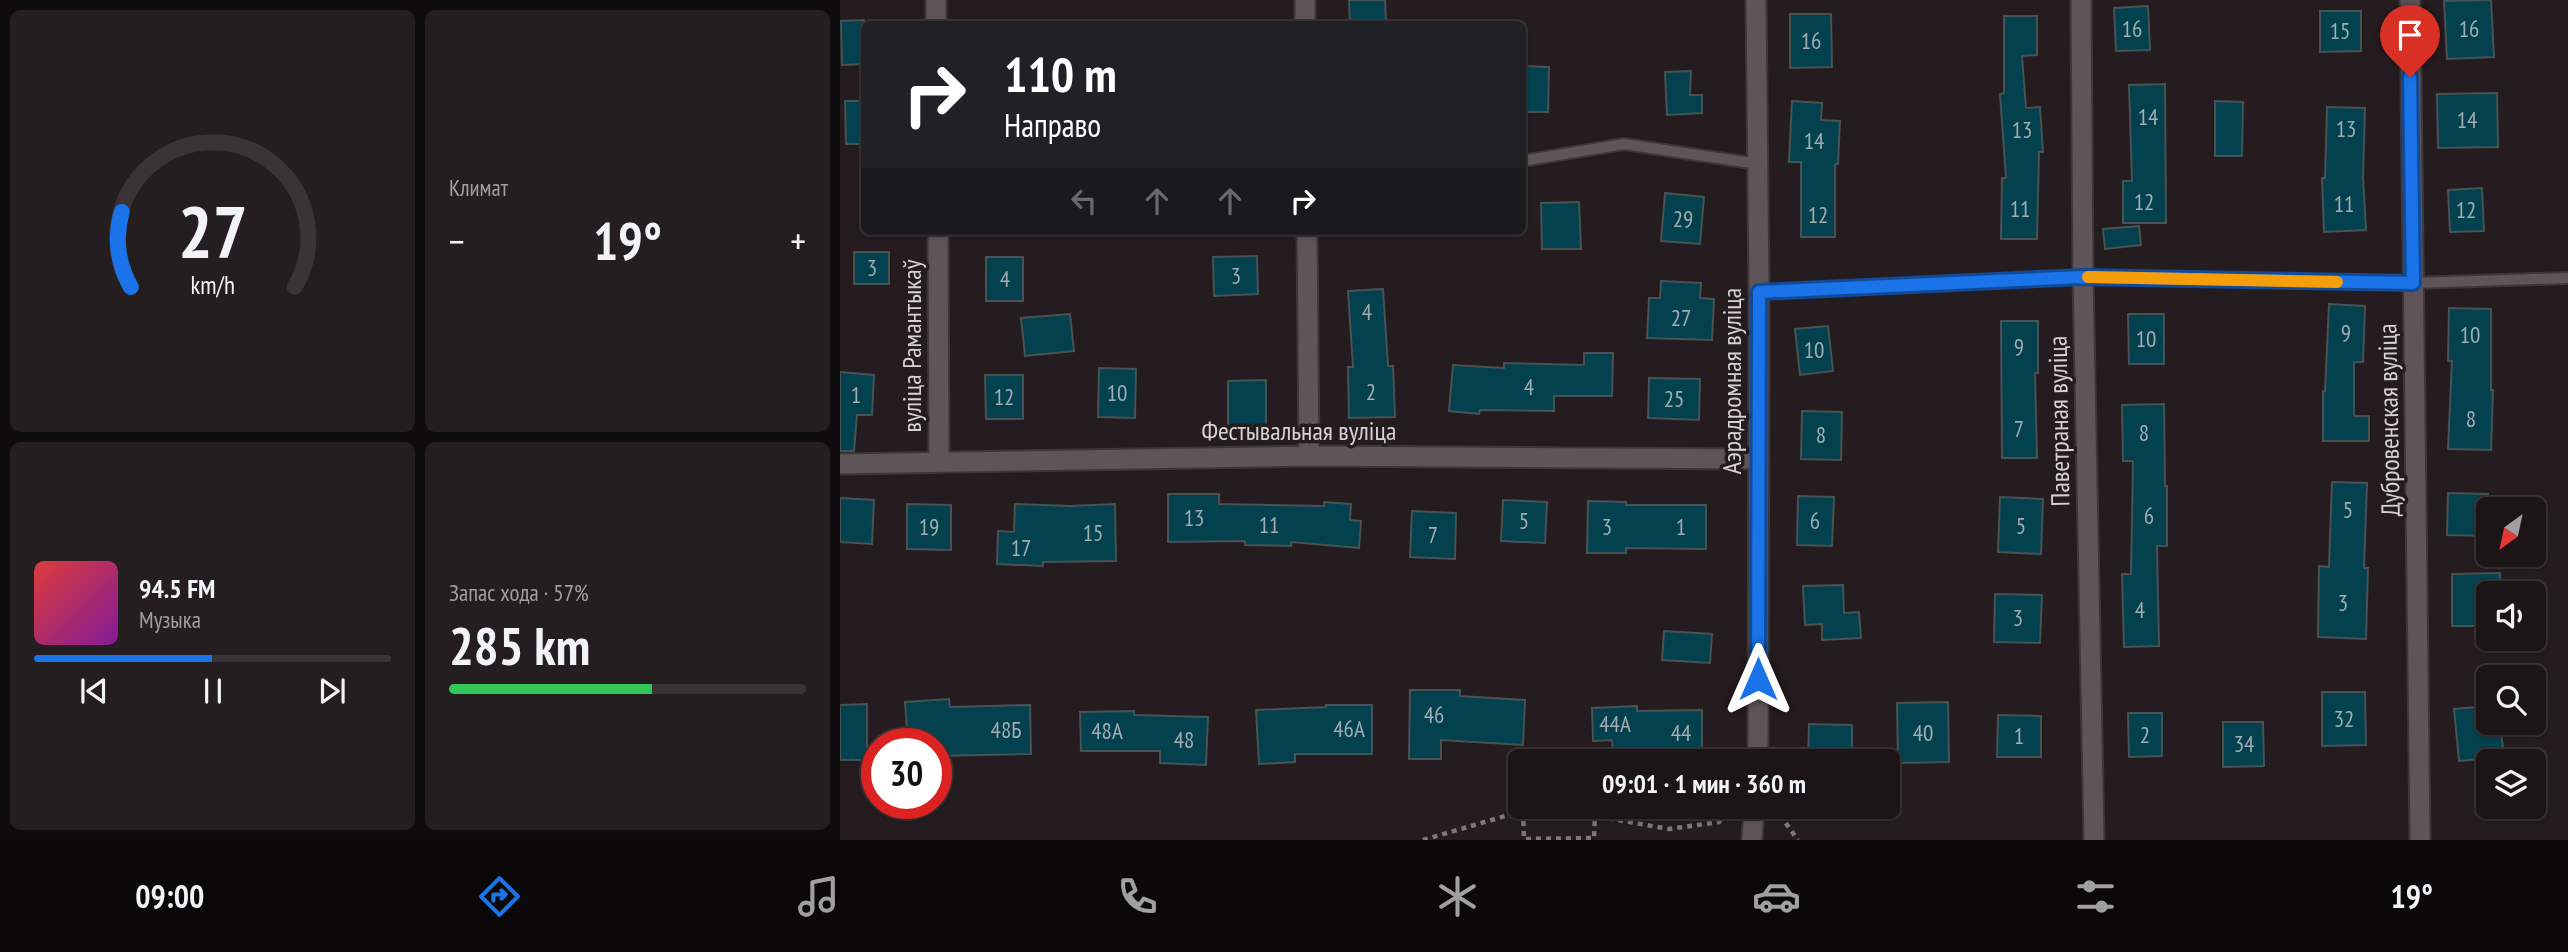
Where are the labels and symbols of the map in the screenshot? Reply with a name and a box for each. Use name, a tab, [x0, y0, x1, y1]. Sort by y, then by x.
pin	[2380, 5, 2440, 77]
house number: 16	[2122, 14, 2142, 43]
house number: 16	[2459, 14, 2479, 43]
house number: 15	[2330, 16, 2350, 45]
house number: 16	[1801, 26, 1821, 55]
house number: 14	[2138, 102, 2158, 131]
house number: 14	[2457, 105, 2477, 134]
house number: 13	[2336, 114, 2356, 143]
house number: 13	[2012, 115, 2032, 144]
house number: 14	[1804, 126, 1824, 155]
house number: 12	[2134, 187, 2154, 216]
house number: 11	[2334, 189, 2354, 218]
house number: 11	[2010, 194, 2030, 223]
house number: 12	[2456, 195, 2476, 224]
house number: 12	[1808, 200, 1828, 229]
house number: 29	[1673, 204, 1693, 233]
house number: 3	[867, 253, 877, 282]
street label: вуліца Рамантыкаў	[895, 259, 928, 432]
house number: 3	[1231, 261, 1241, 290]
house number: 4	[1000, 264, 1010, 293]
street label: Аэрадромная вуліца	[1715, 288, 1748, 474]
house number: 4	[1362, 297, 1372, 326]
house number: 27	[1671, 303, 1691, 332]
house number: 9	[2341, 318, 2351, 347]
house number: 10	[2460, 320, 2480, 349]
street label: Дубровенская вуліца	[2370, 323, 2407, 517]
house number: 10	[2136, 324, 2156, 353]
house number: 9	[2014, 332, 2024, 361]
house number: 10	[1804, 335, 1824, 364]
street label: Паветраная вуліца	[2041, 335, 2076, 507]
house number: 4	[1524, 372, 1534, 401]
house number: 2	[1366, 377, 1376, 406]
house number: 10	[1107, 378, 1127, 407]
house number: 1	[851, 380, 861, 409]
house number: 12	[994, 382, 1014, 411]
house number: 25	[1664, 384, 1684, 413]
house number: 8	[2466, 404, 2476, 433]
street label: Фестывальная вуліца	[1202, 414, 1396, 447]
house number: 7	[2014, 414, 2024, 443]
house number: 8	[2139, 418, 2149, 447]
house number: 8	[1816, 420, 1826, 449]
house number: 5	[2343, 495, 2353, 524]
north arrow	[2476, 497, 2546, 567]
house number: 6	[2144, 501, 2154, 530]
house number: 13	[1184, 503, 1204, 532]
house number: 5	[1519, 506, 1529, 535]
house number: 6	[1810, 506, 1820, 535]
house number: 11	[1259, 510, 1279, 539]
house number: 5	[2016, 511, 2026, 540]
house number: 19	[919, 512, 939, 541]
house number: 3	[1602, 512, 1612, 541]
house number: 1	[1676, 512, 1686, 541]
house number: 15	[1083, 518, 1103, 547]
house number: 7	[1428, 520, 1438, 549]
house number: 17	[1011, 533, 1031, 562]
house number: 3	[2338, 588, 2348, 617]
house number: 4	[2135, 595, 2145, 624]
house number: 3	[2013, 603, 2023, 632]
position arrow	[1721, 642, 1795, 716]
house number: 46	[1424, 700, 1444, 729]
house number: 32	[2334, 704, 2354, 733]
house number: 44А	[1599, 709, 1631, 738]
house number: 46А	[1333, 714, 1365, 743]
house number: 48Б	[991, 715, 1021, 744]
house number: 48А	[1091, 716, 1123, 745]
house number: 44	[1671, 718, 1691, 747]
house number: 40	[1913, 718, 1933, 747]
house number: 2	[2140, 720, 2150, 749]
house number: 1	[2014, 721, 2024, 750]
house number: 48	[1174, 725, 1194, 754]
speed limit sign: 30	[861, 728, 952, 819]
house number: 34	[2234, 729, 2254, 758]

